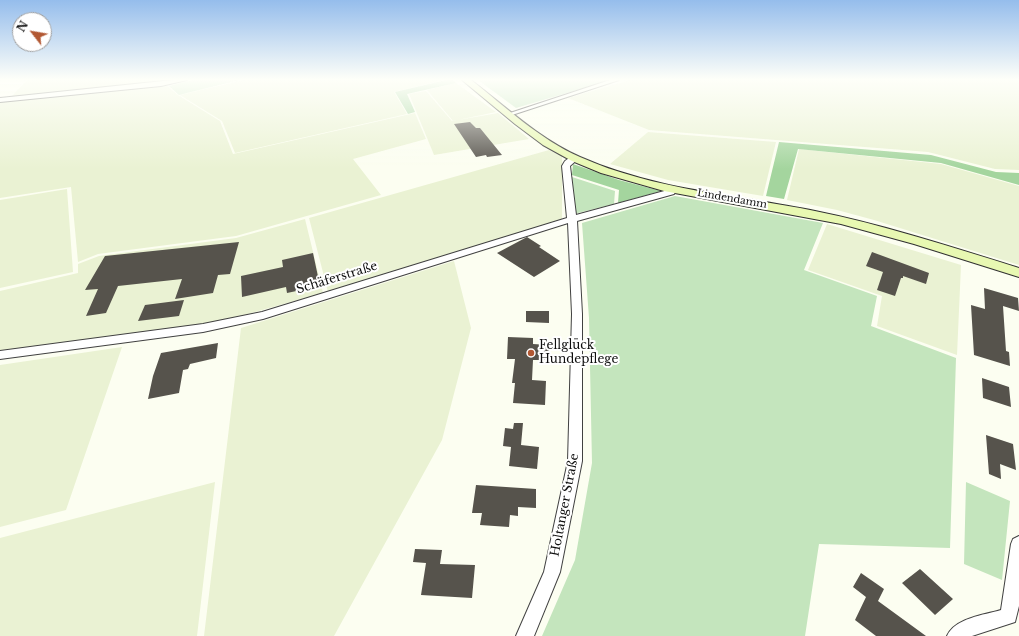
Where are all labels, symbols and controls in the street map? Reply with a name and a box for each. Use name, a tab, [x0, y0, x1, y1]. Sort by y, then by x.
north arrow	[12, 12, 52, 52]
text: N	[14, 18, 31, 34]
street label: Lindendamm	[696, 187, 768, 211]
street label: Schäferstraße	[295, 259, 379, 297]
place label: Fellglück Hundepflege	[539, 339, 618, 367]
marker: Fellglück Hundepflege	[526, 348, 536, 358]
street label: Holtanger Straße	[548, 452, 582, 558]

